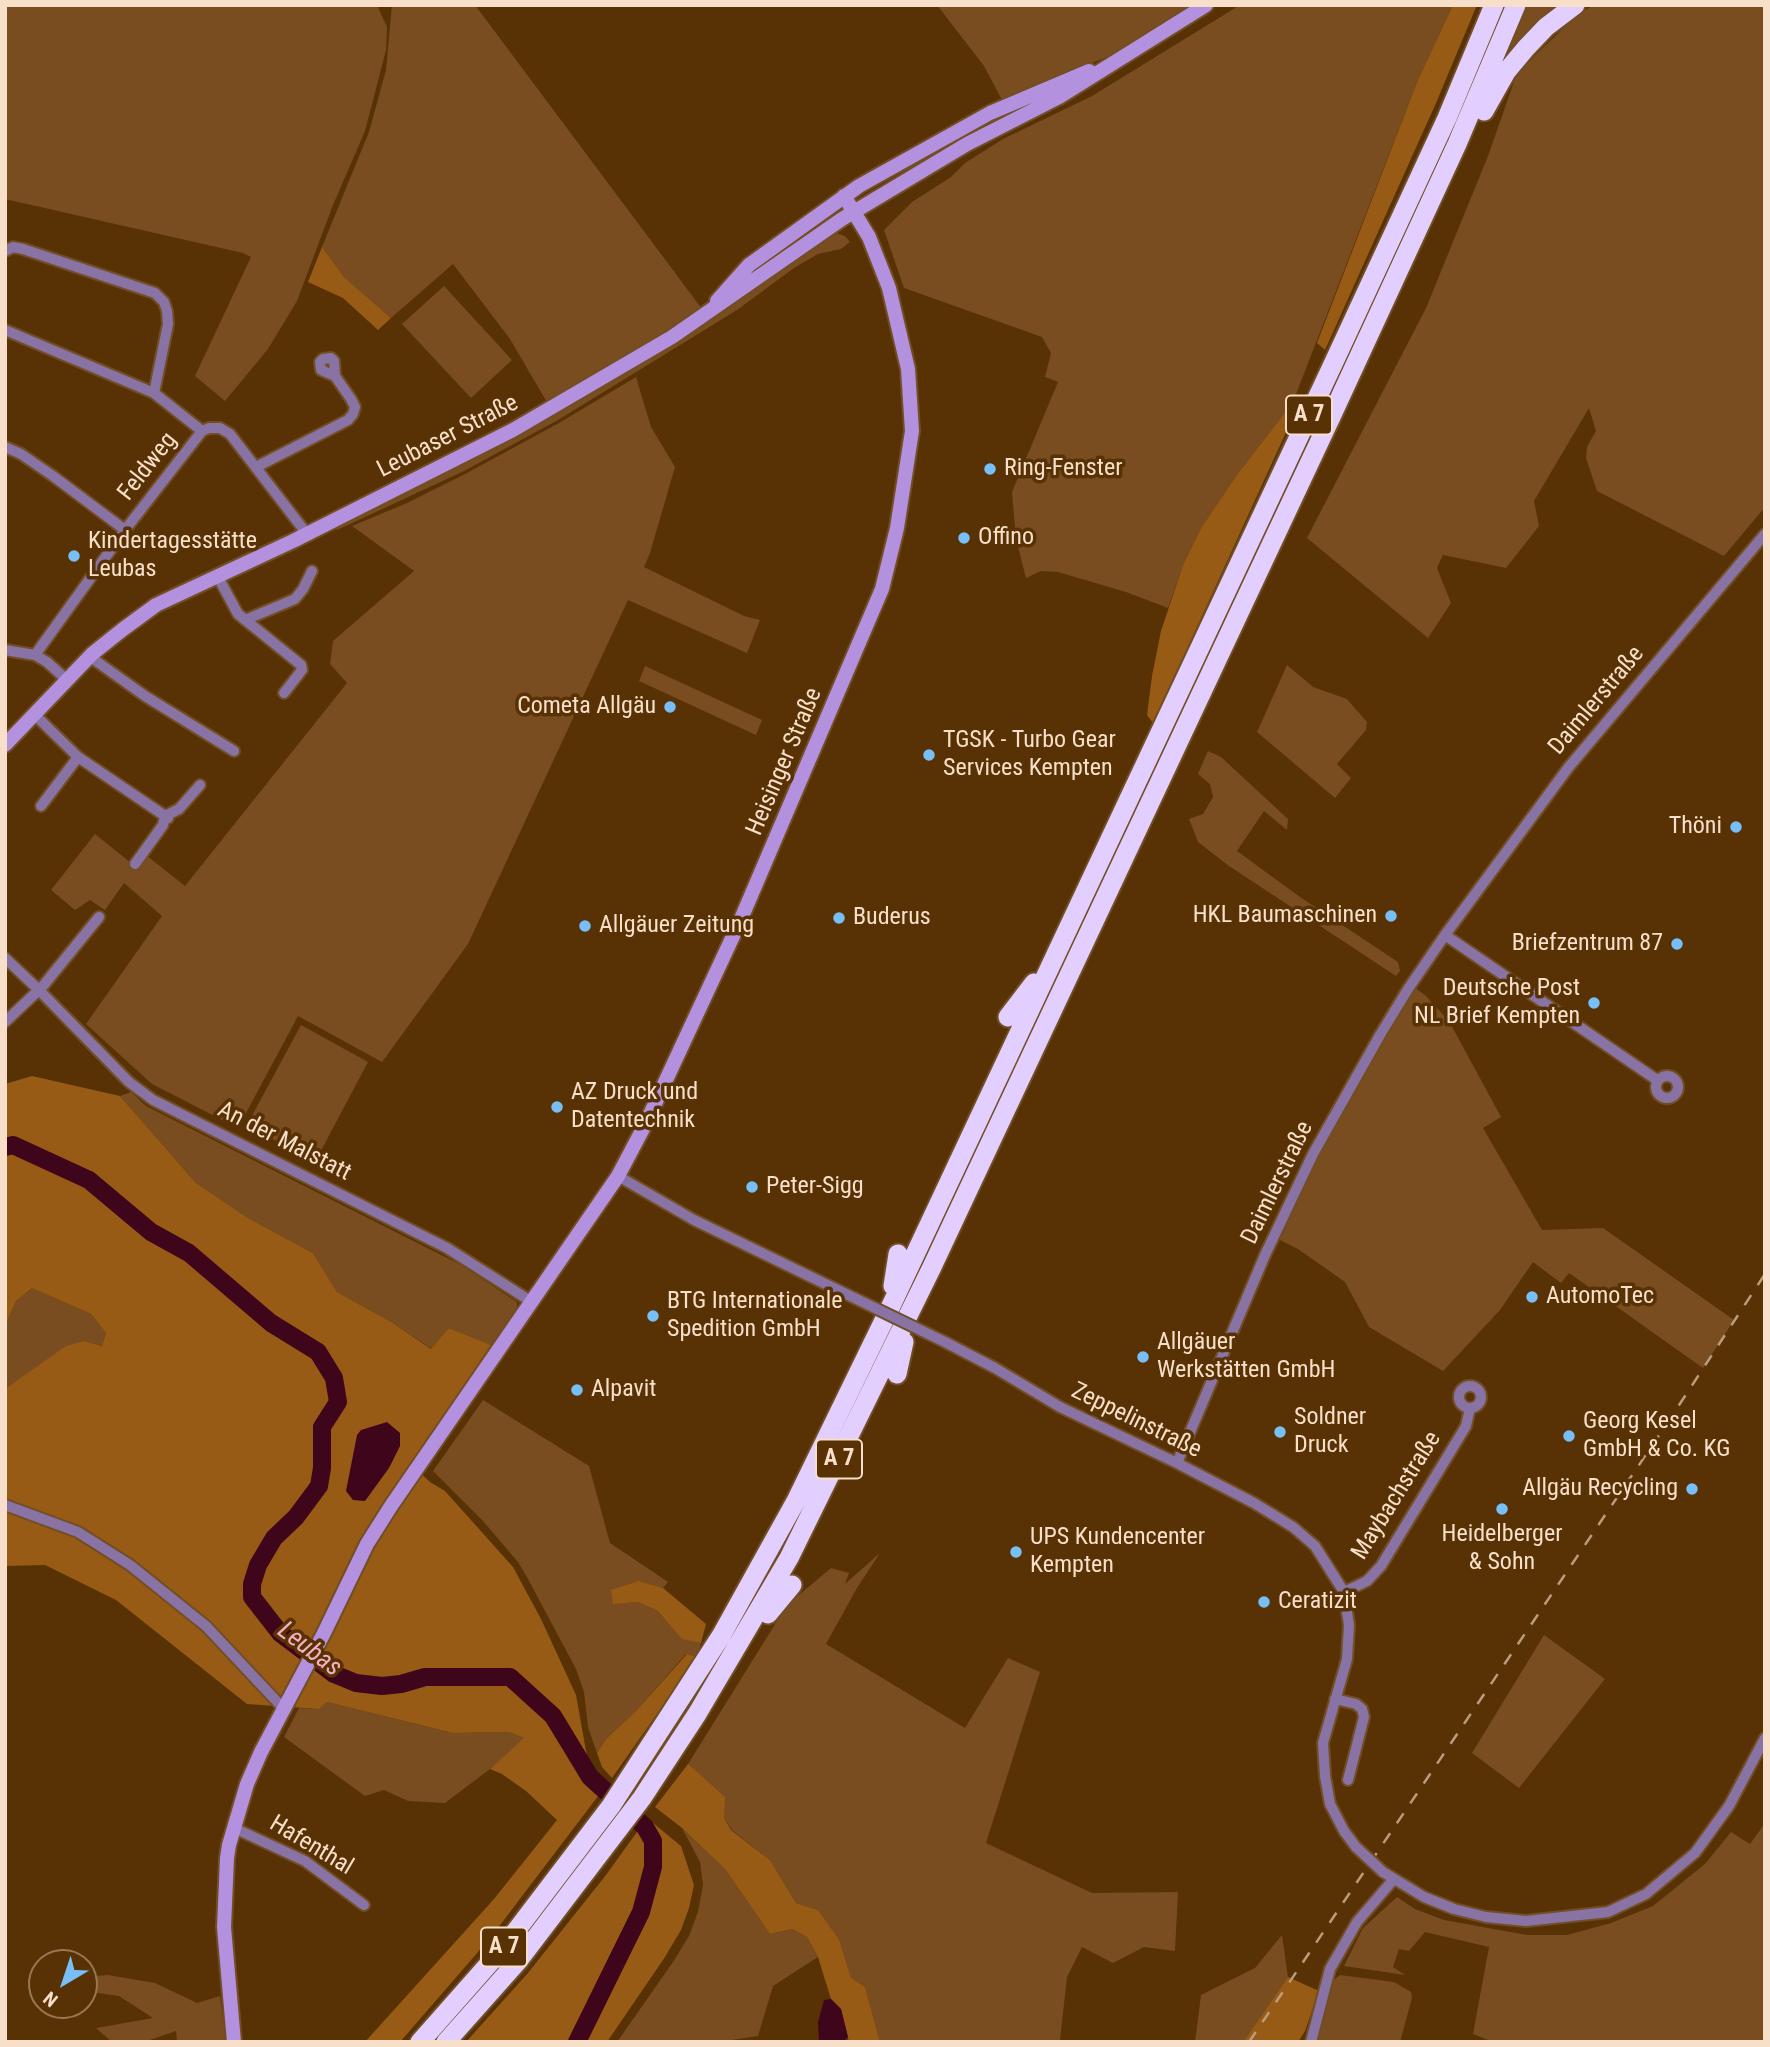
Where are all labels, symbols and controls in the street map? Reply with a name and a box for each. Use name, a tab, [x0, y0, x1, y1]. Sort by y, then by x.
street label: Leubaser Straße	[373, 389, 523, 485]
road number: A 7	[1286, 396, 1332, 434]
street label: Feldweg	[112, 427, 184, 507]
place label: Ring-Fenster	[1004, 455, 1122, 483]
marker: Ring-Fenster	[982, 461, 998, 477]
place label: Offino	[978, 524, 1034, 552]
place label: Kindertagesstätte Leubas	[88, 528, 257, 584]
marker: Offino	[956, 530, 972, 546]
marker: Kindertagesstätte Leubas	[66, 548, 82, 564]
street label: Daimlerstraße	[1543, 641, 1651, 761]
street label: Heisinger Straße	[741, 684, 829, 840]
place label: Cometa Allgäu	[517, 693, 656, 721]
marker: Cometa Allgäu	[662, 699, 678, 715]
place label: TGSK - Turbo Gear Services Kempten	[943, 727, 1116, 783]
marker: TGSK - Turbo Gear Services Kempten	[921, 747, 937, 763]
place label: Thöni	[1669, 813, 1722, 841]
marker: Thöni	[1728, 819, 1744, 835]
place label: HKL Baumaschinen	[1193, 902, 1377, 930]
place label: Buderus	[853, 904, 931, 932]
marker: HKL Baumaschinen	[1383, 908, 1399, 924]
marker: Buderus	[831, 910, 847, 926]
place label: Allgäuer Zeitung	[599, 912, 754, 940]
marker: Allgäuer Zeitung	[577, 918, 593, 934]
place label: Briefzentrum 87	[1512, 930, 1663, 958]
marker: Briefzentrum 87	[1669, 936, 1685, 952]
place label: Deutsche Post NL Brief Kempten	[1414, 975, 1580, 1031]
marker: Deutsche Post NL Brief Kempten	[1586, 995, 1602, 1011]
place label: AZ Druck und Datentechnik	[571, 1079, 698, 1135]
street label: An der Malstatt	[212, 1096, 356, 1188]
marker: AZ Druck und Datentechnik	[549, 1099, 565, 1115]
street label: Daimlerstraße	[1236, 1117, 1320, 1249]
place label: Peter-Sigg	[766, 1173, 864, 1201]
marker: Peter-Sigg	[744, 1179, 760, 1195]
place label: AutomoTec	[1546, 1283, 1654, 1311]
place label: BTG Internationale Spedition GmbH	[667, 1288, 843, 1344]
marker: AutomoTec	[1524, 1289, 1540, 1305]
marker: BTG Internationale Spedition GmbH	[645, 1308, 661, 1324]
place label: Allgäuer Werkstätten GmbH	[1157, 1329, 1335, 1385]
marker: Allgäuer Werkstätten GmbH	[1135, 1349, 1151, 1365]
place label: Alpavit	[591, 1376, 656, 1404]
street label: Zeppelinstraße	[1066, 1377, 1206, 1465]
marker: Alpavit	[569, 1382, 585, 1398]
place label: Soldner Druck	[1294, 1404, 1366, 1460]
place label: Georg Kesel GmbH & Co. KG	[1583, 1408, 1730, 1464]
marker: Soldner Druck	[1272, 1424, 1288, 1440]
street label: Maybachstraße	[1346, 1427, 1448, 1565]
marker: Georg Kesel GmbH & Co. KG	[1561, 1428, 1577, 1444]
road number: A 7	[816, 1440, 862, 1478]
place label: Allgäu Recycling	[1522, 1475, 1678, 1503]
marker: Allgäu Recycling	[1684, 1481, 1700, 1497]
marker: Heidelberger & Sohn	[1494, 1501, 1510, 1517]
place label: Heidelberger & Sohn	[1442, 1521, 1562, 1577]
place label: UPS Kundencenter Kempten	[1030, 1524, 1205, 1580]
marker: UPS Kundencenter Kempten	[1008, 1544, 1024, 1560]
place label: Ceratizit	[1278, 1588, 1357, 1616]
marker: Ceratizit	[1256, 1594, 1272, 1610]
water label: Leubas	[271, 1616, 347, 1684]
street label: Hafenthal	[264, 1810, 358, 1882]
road number: A 7	[481, 1928, 527, 1966]
north arrow	[28, 1949, 98, 2019]
text: N	[39, 1987, 62, 2012]

